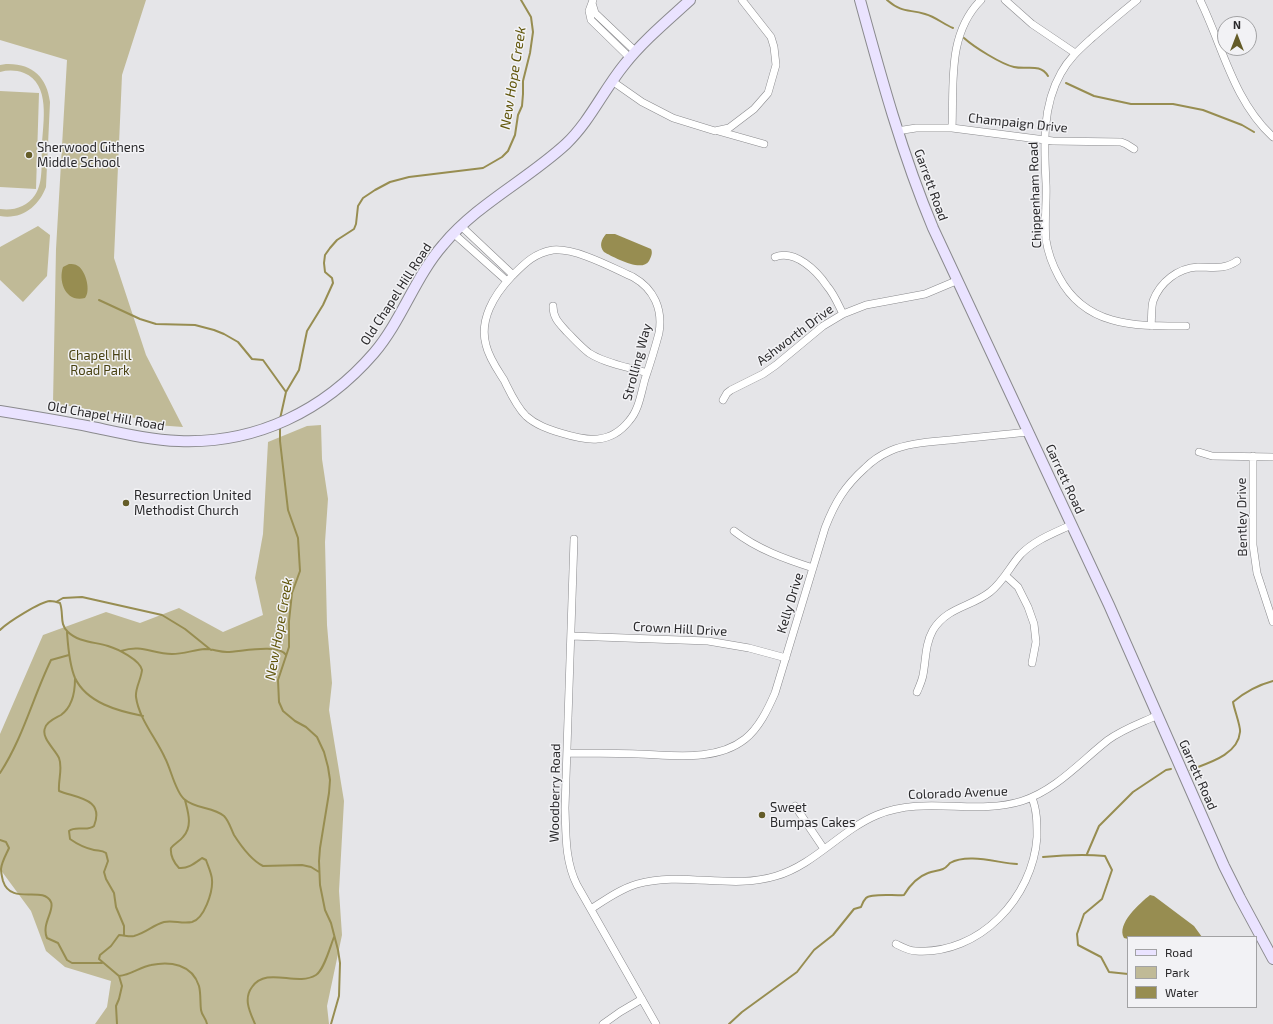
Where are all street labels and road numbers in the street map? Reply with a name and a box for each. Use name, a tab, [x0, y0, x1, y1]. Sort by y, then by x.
street label: Champaign Drive	[967, 110, 1069, 136]
street label: Chippenham Road	[1025, 141, 1045, 249]
street label: Garrett Road	[911, 147, 951, 223]
street label: Old Chapel Hill Road	[357, 240, 435, 348]
street label: Ashworth Drive	[754, 301, 836, 369]
street label: Strolling Way	[619, 322, 655, 402]
street label: Old Chapel Hill Road	[46, 398, 166, 434]
street label: Garrett Road	[1042, 442, 1088, 516]
street label: Bentley Drive	[1234, 477, 1250, 557]
street label: Kelly Drive	[773, 571, 807, 635]
street label: Crown Hill Drive	[632, 619, 728, 639]
street label: Garrett Road	[1176, 737, 1220, 813]
street label: Woodberry Road	[546, 743, 564, 843]
street label: Colorado Avenue	[908, 783, 1008, 803]

